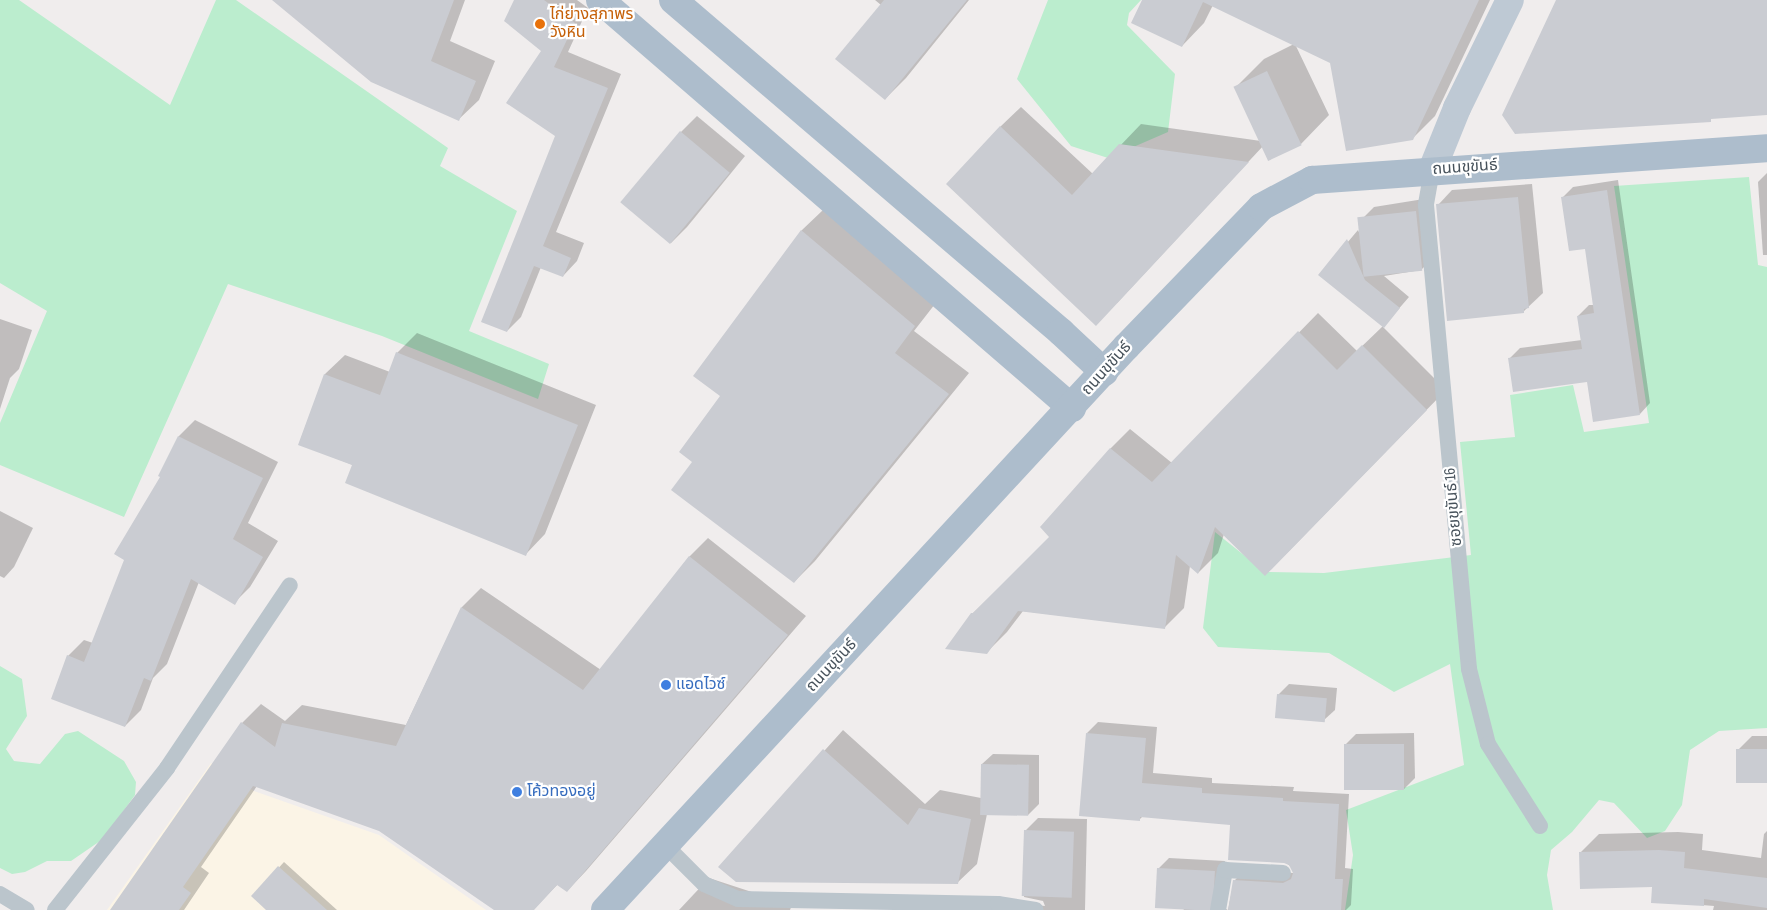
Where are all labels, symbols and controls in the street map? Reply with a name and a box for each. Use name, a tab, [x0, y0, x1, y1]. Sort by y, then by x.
place label: ไก่ย่างสุภาพร วังหิน	[550, 5, 633, 43]
marker: ไก่ย่างสุภาพร วังหิน	[534, 18, 546, 30]
street label: ถนนขุขันธ์	[1432, 156, 1498, 180]
street label: ถนนขุขันธ์	[1078, 338, 1136, 400]
street label: ซอยขุขันธ์ 16	[1441, 467, 1467, 547]
street label: ถนนขุขันธ์	[803, 636, 861, 696]
place label: แอดไวซ์	[676, 675, 725, 695]
marker: แอดไวซ์	[660, 679, 672, 691]
place label: โค้วทองอยู่	[527, 782, 596, 802]
marker: โค้วทองอยู่	[511, 786, 523, 798]

